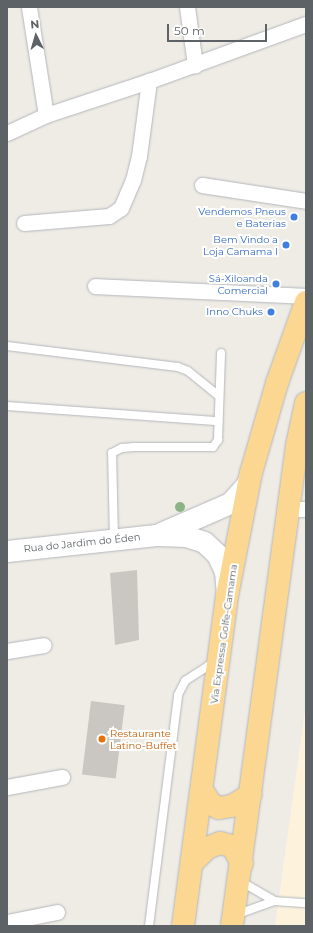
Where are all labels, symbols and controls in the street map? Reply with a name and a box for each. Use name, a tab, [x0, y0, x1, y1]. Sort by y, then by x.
north arrow	[16, 16, 56, 56]
scale bar	[169, 16, 269, 42]
text: N	[30, 17, 40, 31]
text: 50 m	[174, 23, 205, 38]
place label: Vendemos Pneus e Baterias	[198, 205, 286, 228]
marker: Vendemos Pneus e Baterias	[289, 212, 299, 222]
place label: Bem Vindo a Loja Camama I	[203, 233, 278, 256]
marker: Bem Vindo a Loja Camama I	[281, 240, 291, 250]
place label: Sá-Xiloanda Comercial	[209, 272, 268, 296]
marker: Sá-Xiloanda Comercial	[271, 279, 281, 289]
place label: Inno Chuks	[206, 306, 263, 318]
marker: Inno Chuks	[266, 307, 276, 317]
street label: Rua do Jardim do Éden	[23, 531, 141, 555]
street label: Via Expressa Golfe-Camama	[208, 563, 240, 705]
place label: Restaurante Latino-Buffet	[110, 727, 177, 750]
marker: Restaurante Latino-Buffet	[97, 734, 107, 744]

